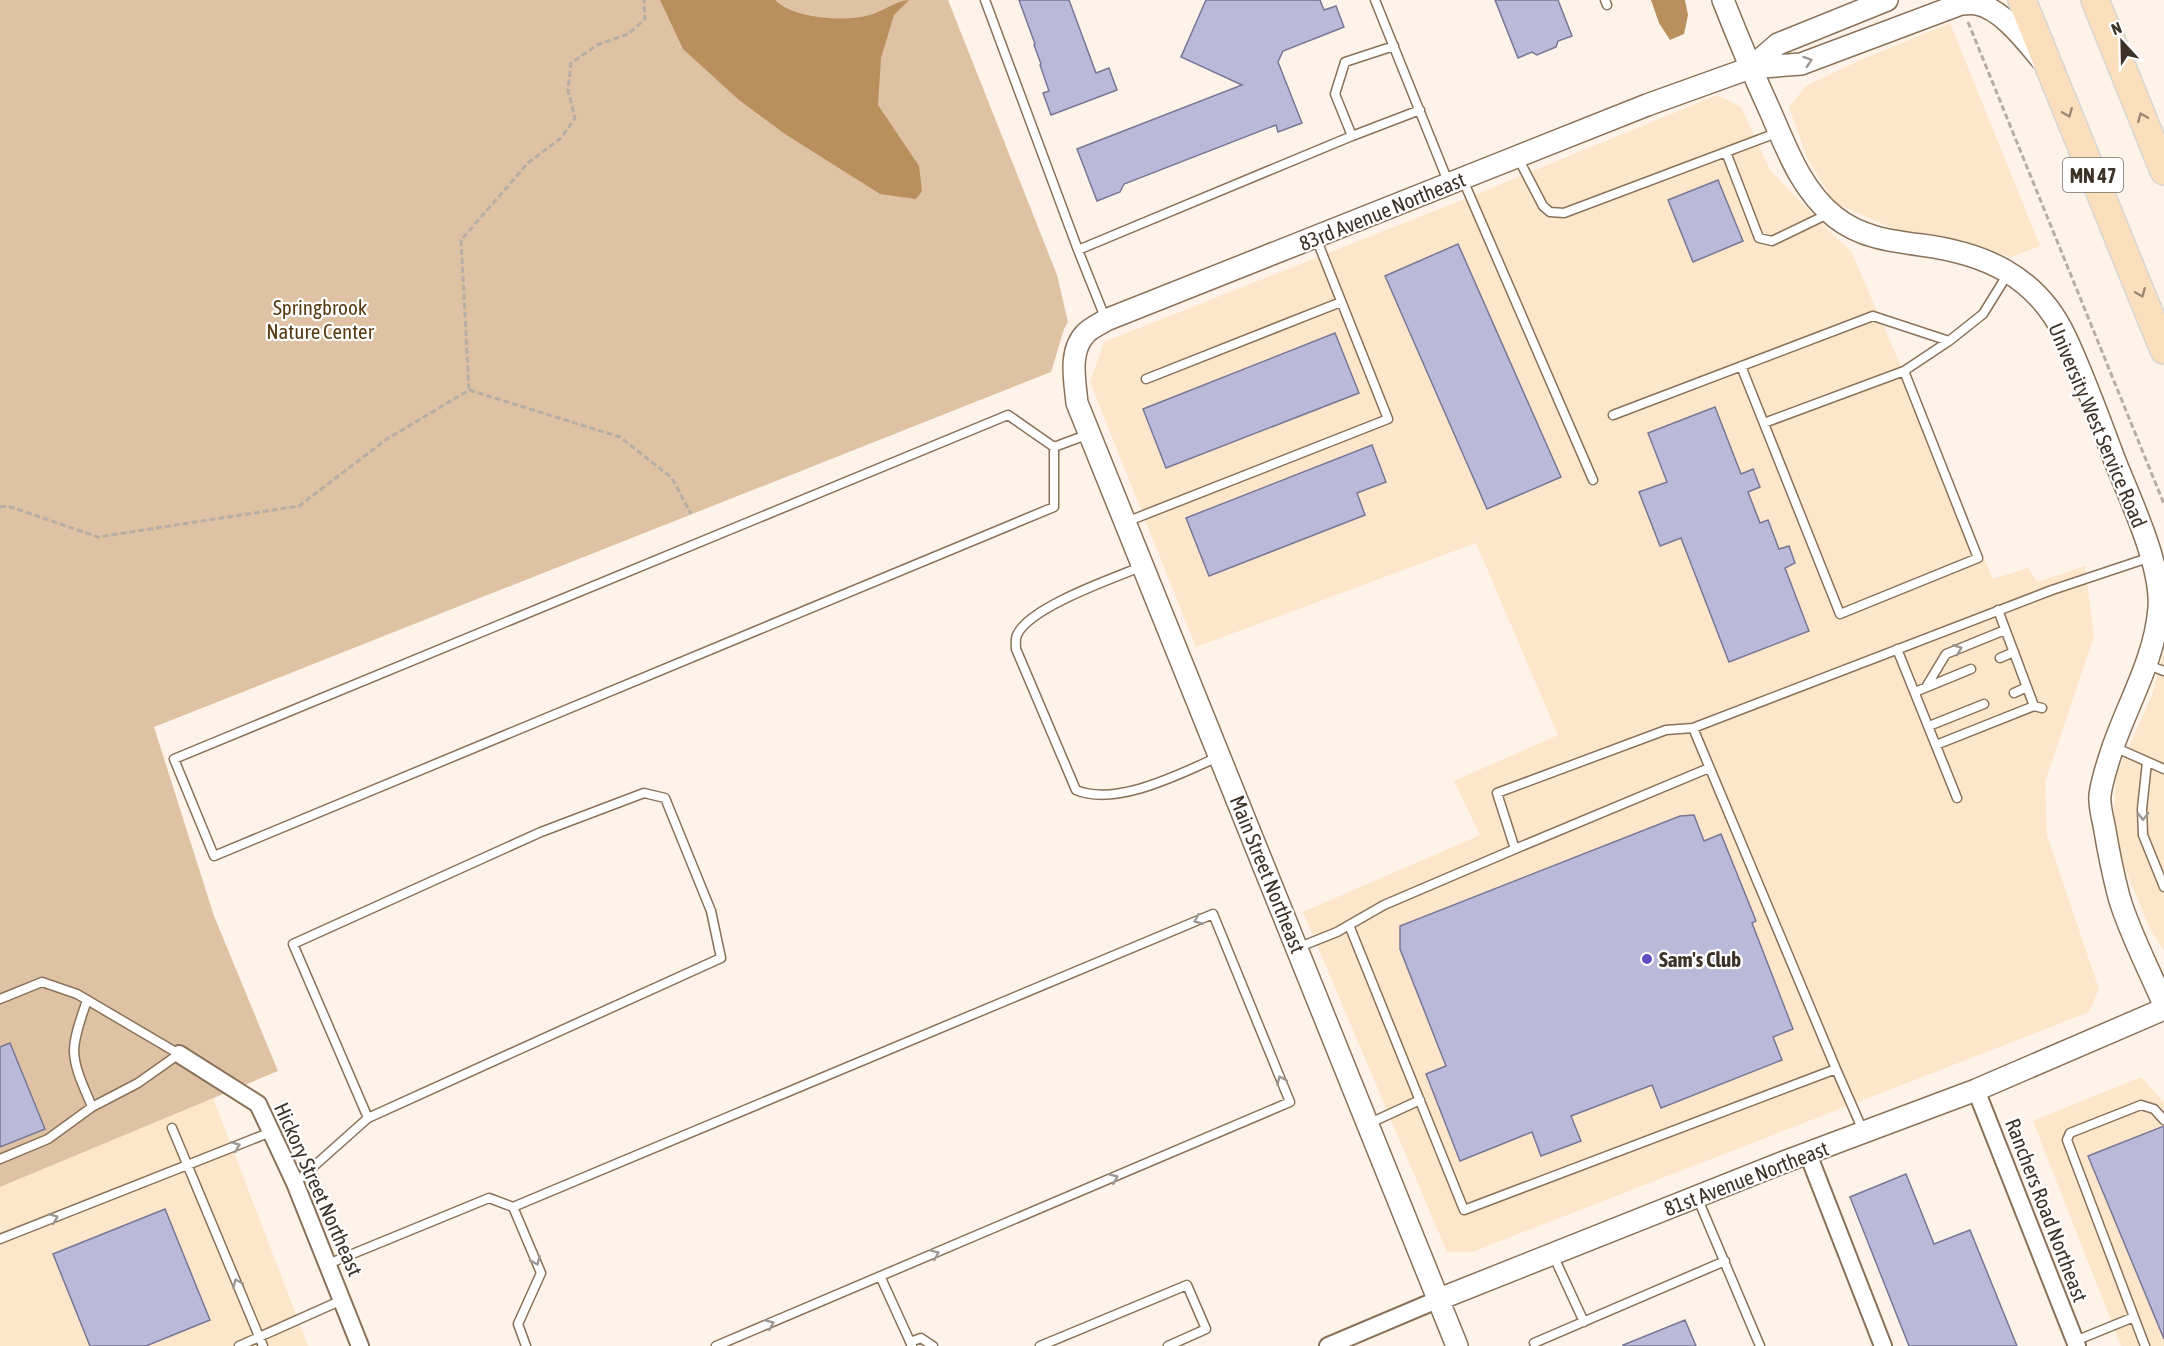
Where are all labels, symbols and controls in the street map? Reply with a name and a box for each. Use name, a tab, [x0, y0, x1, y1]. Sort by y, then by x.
north arrow	[2092, 12, 2152, 72]
text: N	[2109, 18, 2124, 38]
one-way arrow	[1802, 56, 1813, 68]
one-way arrow	[2061, 106, 2073, 117]
one-way arrow	[2137, 112, 2149, 123]
road number: MN 47	[2063, 158, 2123, 192]
street label: 83rd Avenue Northeast	[1295, 167, 1469, 255]
one-way arrow	[2134, 287, 2146, 298]
park label: Springbrook Nature Center	[266, 295, 375, 343]
street label: University West Service Road	[2044, 319, 2152, 531]
one-way arrow	[1952, 644, 1963, 656]
street label: Main Street Northeast	[1225, 792, 1311, 956]
one-way arrow	[2137, 811, 2149, 820]
one-way arrow	[1193, 913, 1204, 925]
place label: Sam's Club	[1659, 947, 1741, 971]
marker: Sam's Club	[1640, 952, 1654, 966]
one-way arrow	[1276, 1075, 1288, 1086]
street label: Hickory Street Northeast	[270, 1099, 368, 1279]
street label: Ranchers Road Northeast	[2001, 1115, 2093, 1305]
street label: 81st Avenue Northeast	[1660, 1136, 1832, 1220]
one-way arrow	[230, 1141, 241, 1153]
one-way arrow	[1108, 1173, 1119, 1185]
one-way arrow	[48, 1213, 59, 1225]
one-way arrow	[928, 1250, 939, 1262]
one-way arrow	[529, 1255, 541, 1266]
one-way arrow	[232, 1278, 244, 1289]
one-way arrow	[764, 1319, 775, 1331]

